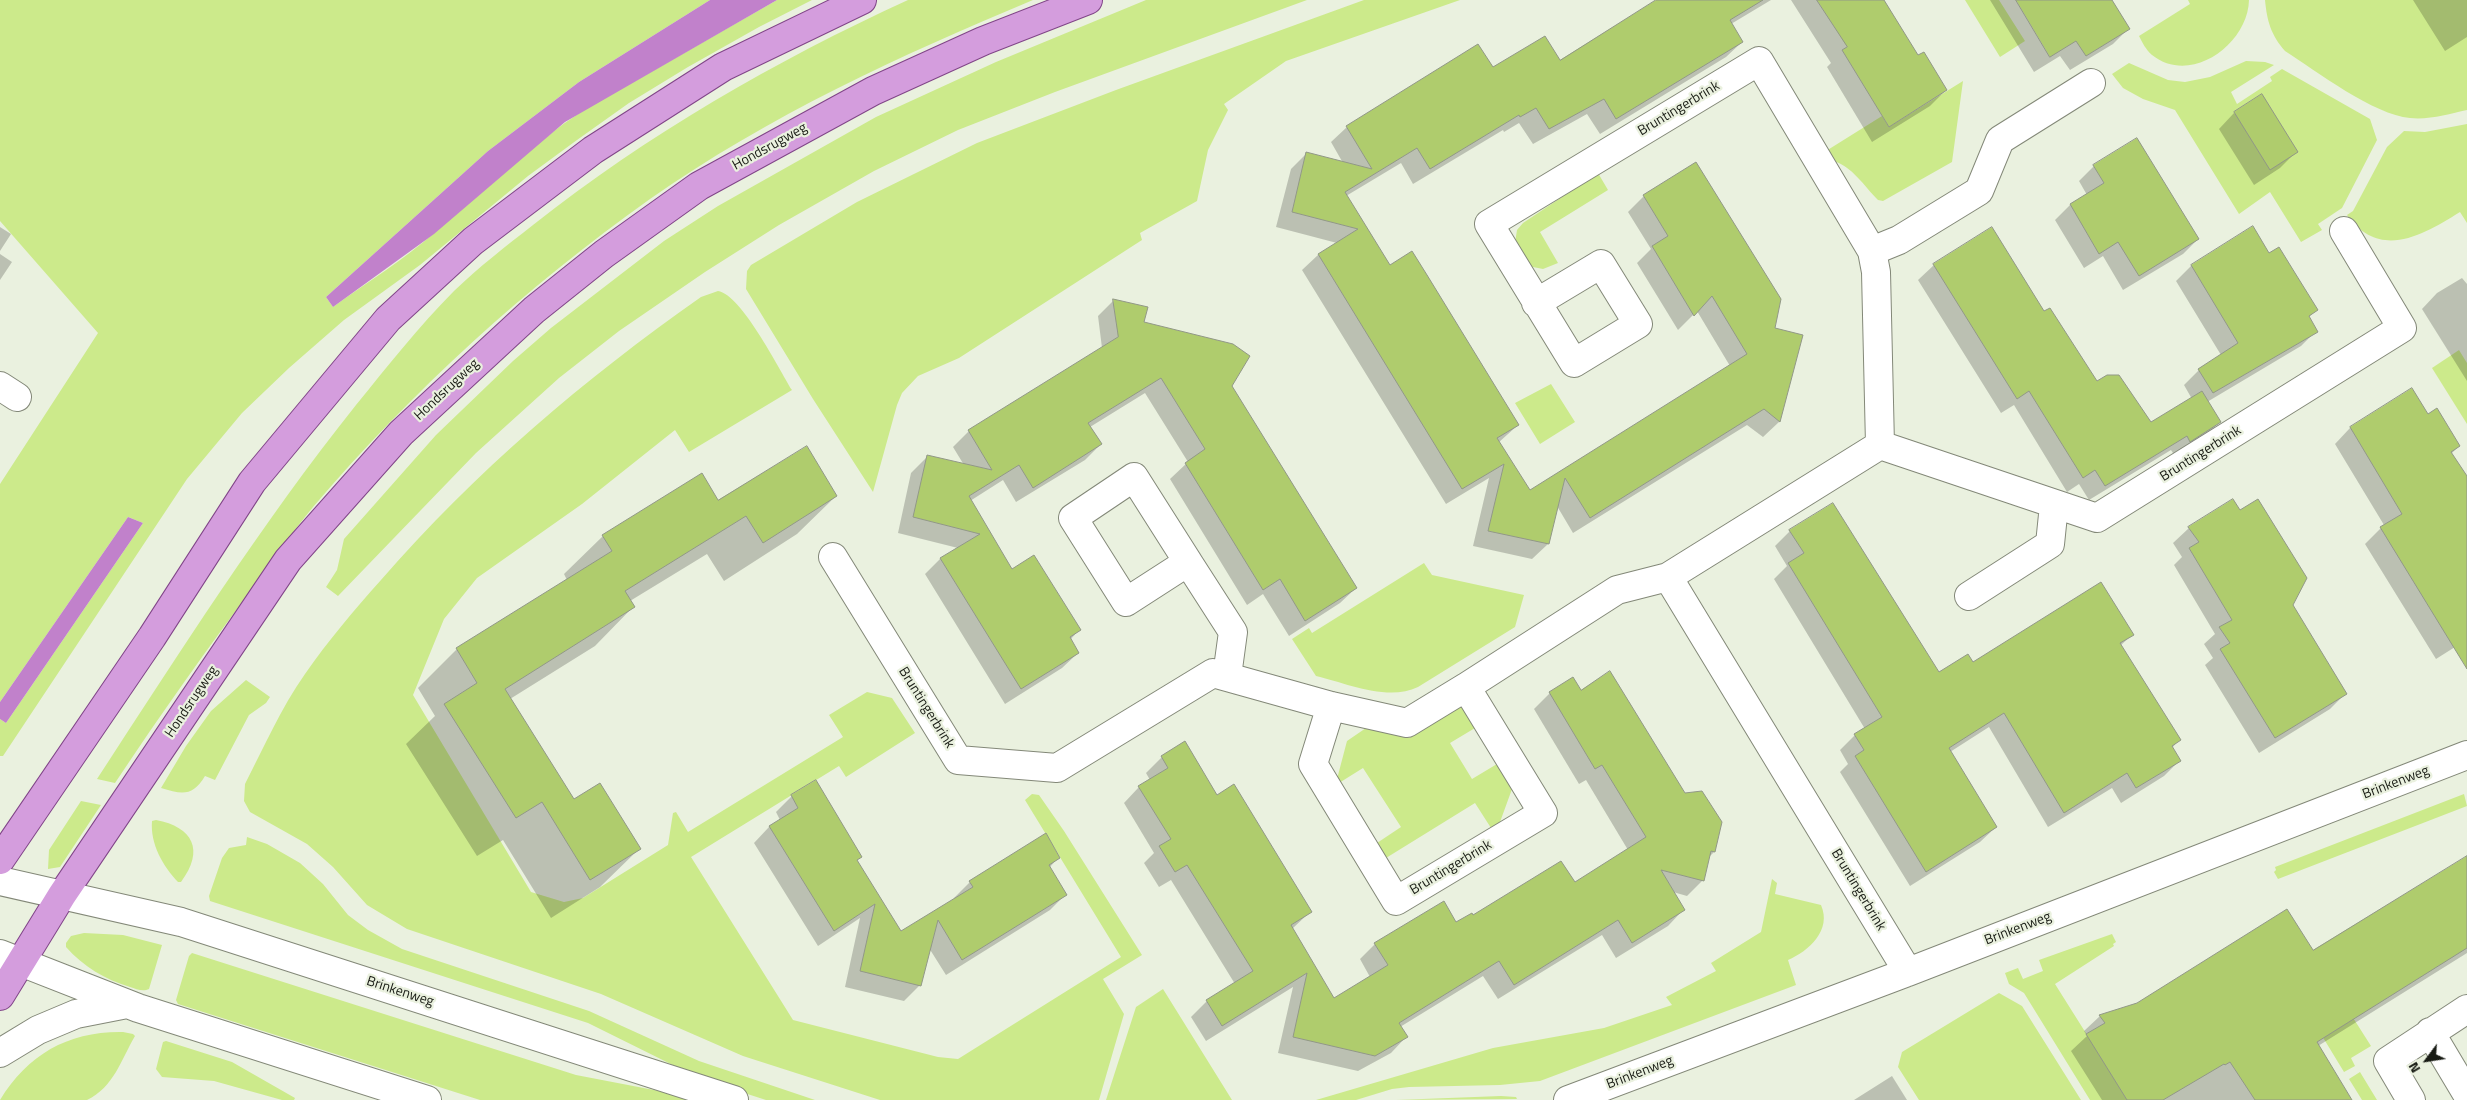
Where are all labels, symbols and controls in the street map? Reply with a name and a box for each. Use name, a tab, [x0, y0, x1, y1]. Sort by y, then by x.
street label: Bruntingerbrink	[1635, 78, 1723, 140]
street label: Hondsrugweg	[730, 120, 810, 174]
street label: Hondsrugweg	[411, 356, 483, 424]
street label: Bruntingerbrink	[2157, 422, 2245, 486]
street label: Hondsrugweg	[162, 663, 222, 741]
street label: Bruntingerbrink	[894, 664, 958, 752]
street label: Brinkenweg	[2360, 763, 2432, 803]
street label: Bruntingerbrink	[1407, 837, 1495, 899]
street label: Bruntingerbrink	[1827, 846, 1889, 934]
street label: Brinkenweg	[1982, 909, 2054, 949]
street label: Brinkenweg	[364, 973, 436, 1011]
north arrow	[2402, 1035, 2452, 1085]
street label: Brinkenweg	[1604, 1053, 1676, 1093]
text: N	[2402, 1058, 2425, 1078]

